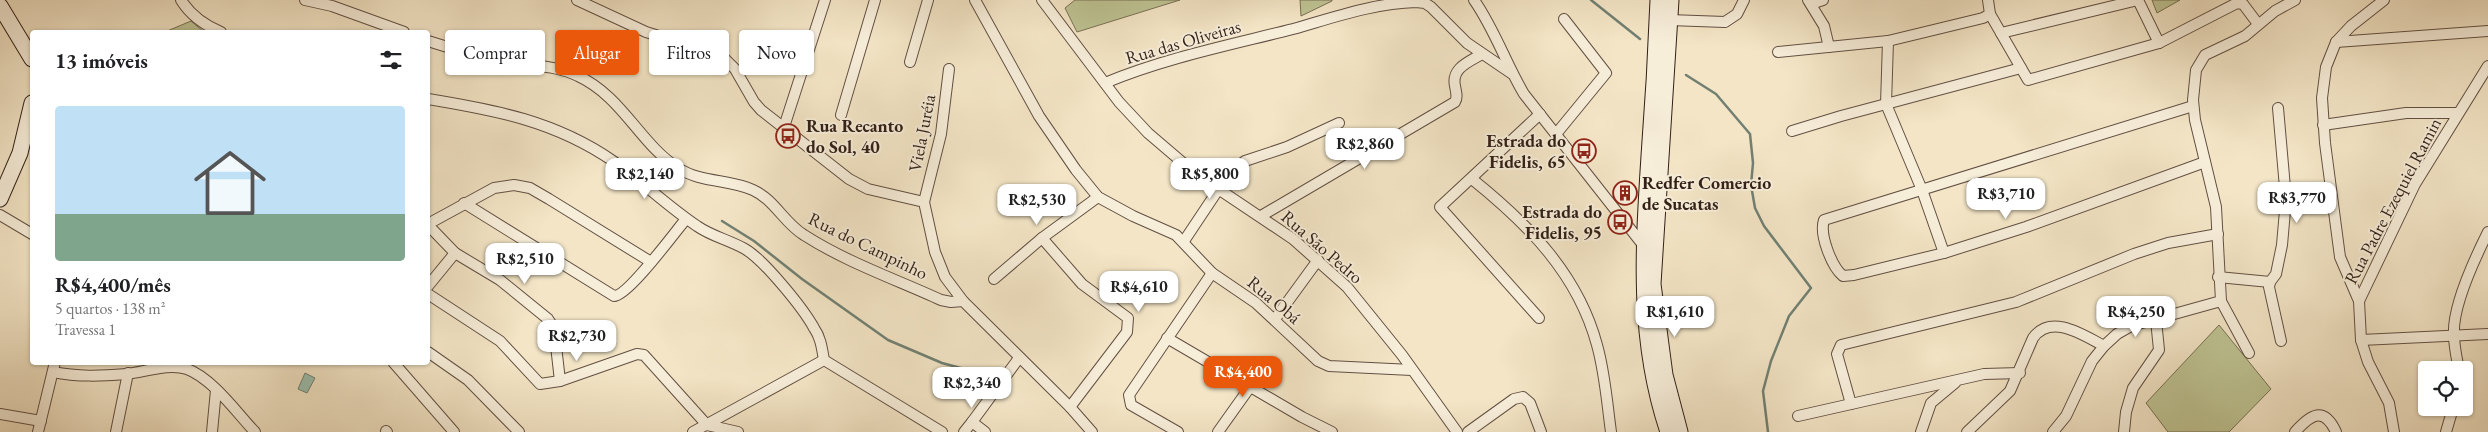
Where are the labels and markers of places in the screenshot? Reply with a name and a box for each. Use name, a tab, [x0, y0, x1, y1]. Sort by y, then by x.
place label: Rua Recanto do Sol, 40	[806, 114, 903, 158]
bus stop icon: Rua Recanto do Sol, 40	[775, 123, 801, 149]
pin: R$2,860	[1319, 128, 1411, 170]
place label: Estrada do Fidelis, 65	[1486, 129, 1566, 173]
bus stop icon: Estrada do Fidelis, 65	[1571, 138, 1597, 164]
pin: R$2,140	[599, 158, 691, 200]
pin: R$5,800	[1164, 158, 1256, 200]
place label: Redfer Comercio de Sucatas	[1642, 171, 1771, 215]
pin: R$3,710	[1960, 178, 2052, 220]
building icon: Redfer Comercio de Sucatas	[1612, 180, 1638, 206]
pin: R$3,770	[2251, 182, 2343, 224]
pin: R$2,530	[991, 184, 1083, 226]
place label: Estrada do Fidelis, 95	[1522, 200, 1602, 244]
bus stop icon: Estrada do Fidelis, 95	[1607, 209, 1633, 235]
pin: R$2,510	[479, 242, 571, 285]
pin: R$4,610	[1093, 270, 1185, 313]
pin: R$1,610	[1629, 296, 1721, 338]
pin: R$4,250	[2090, 296, 2182, 338]
pin: R$2,730	[531, 320, 623, 362]
pin: R$4,400	[1197, 356, 1289, 398]
pin: R$2,340	[926, 366, 1018, 409]

